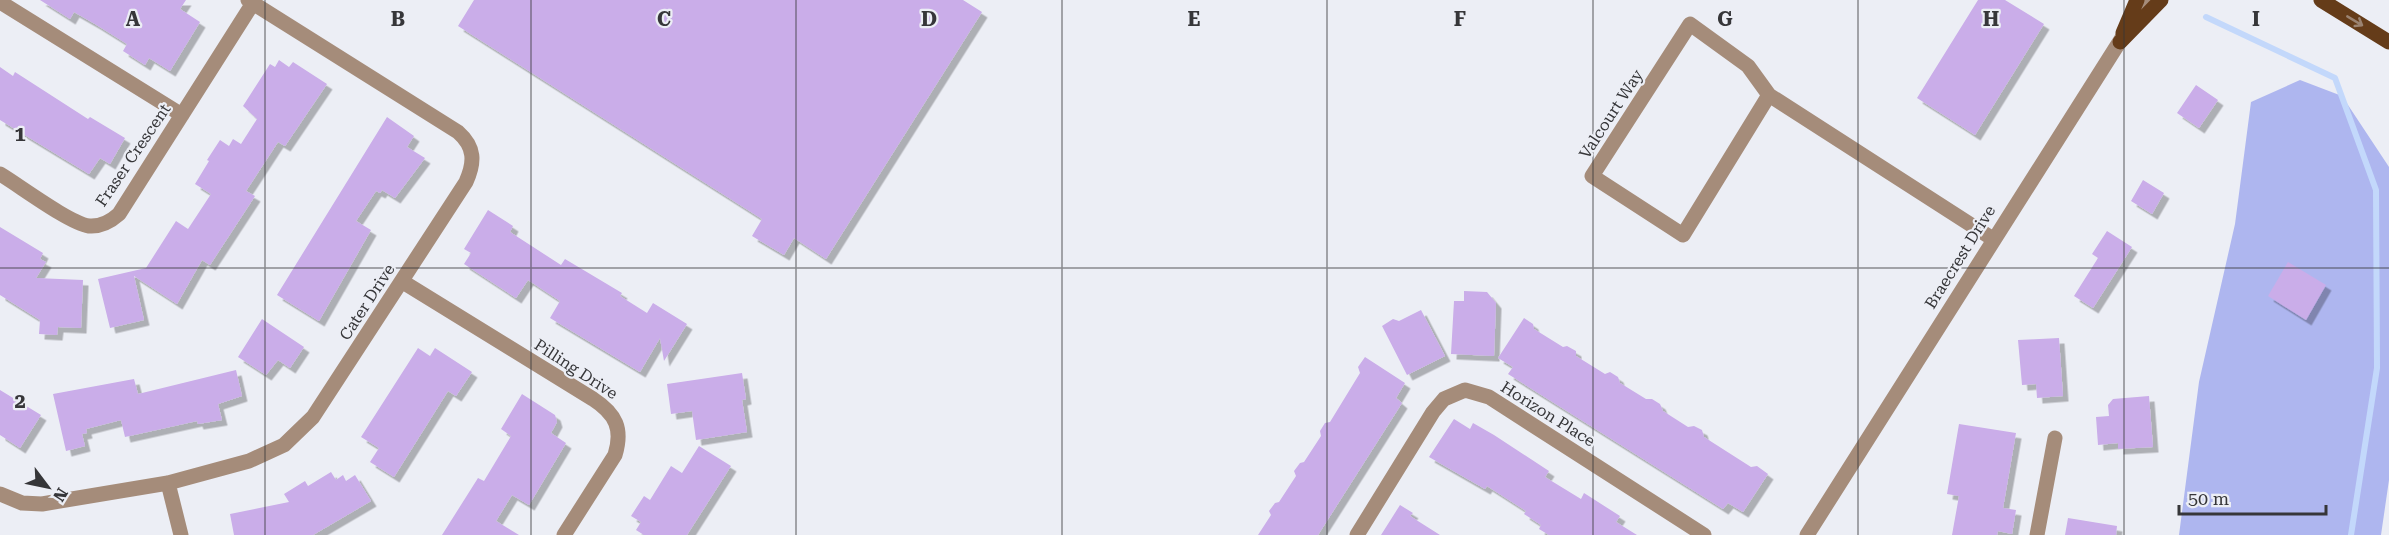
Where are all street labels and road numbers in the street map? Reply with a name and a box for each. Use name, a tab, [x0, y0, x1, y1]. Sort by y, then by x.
street label: Valcourt Way	[1575, 65, 1647, 162]
street label: Fraser Crescent	[92, 100, 174, 210]
street label: Braecrest Drive	[1921, 202, 1999, 312]
street label: Cater Drive	[335, 260, 399, 344]
street label: Pilling Drive	[531, 335, 621, 403]
street label: Horizon Place	[1497, 377, 1599, 451]

